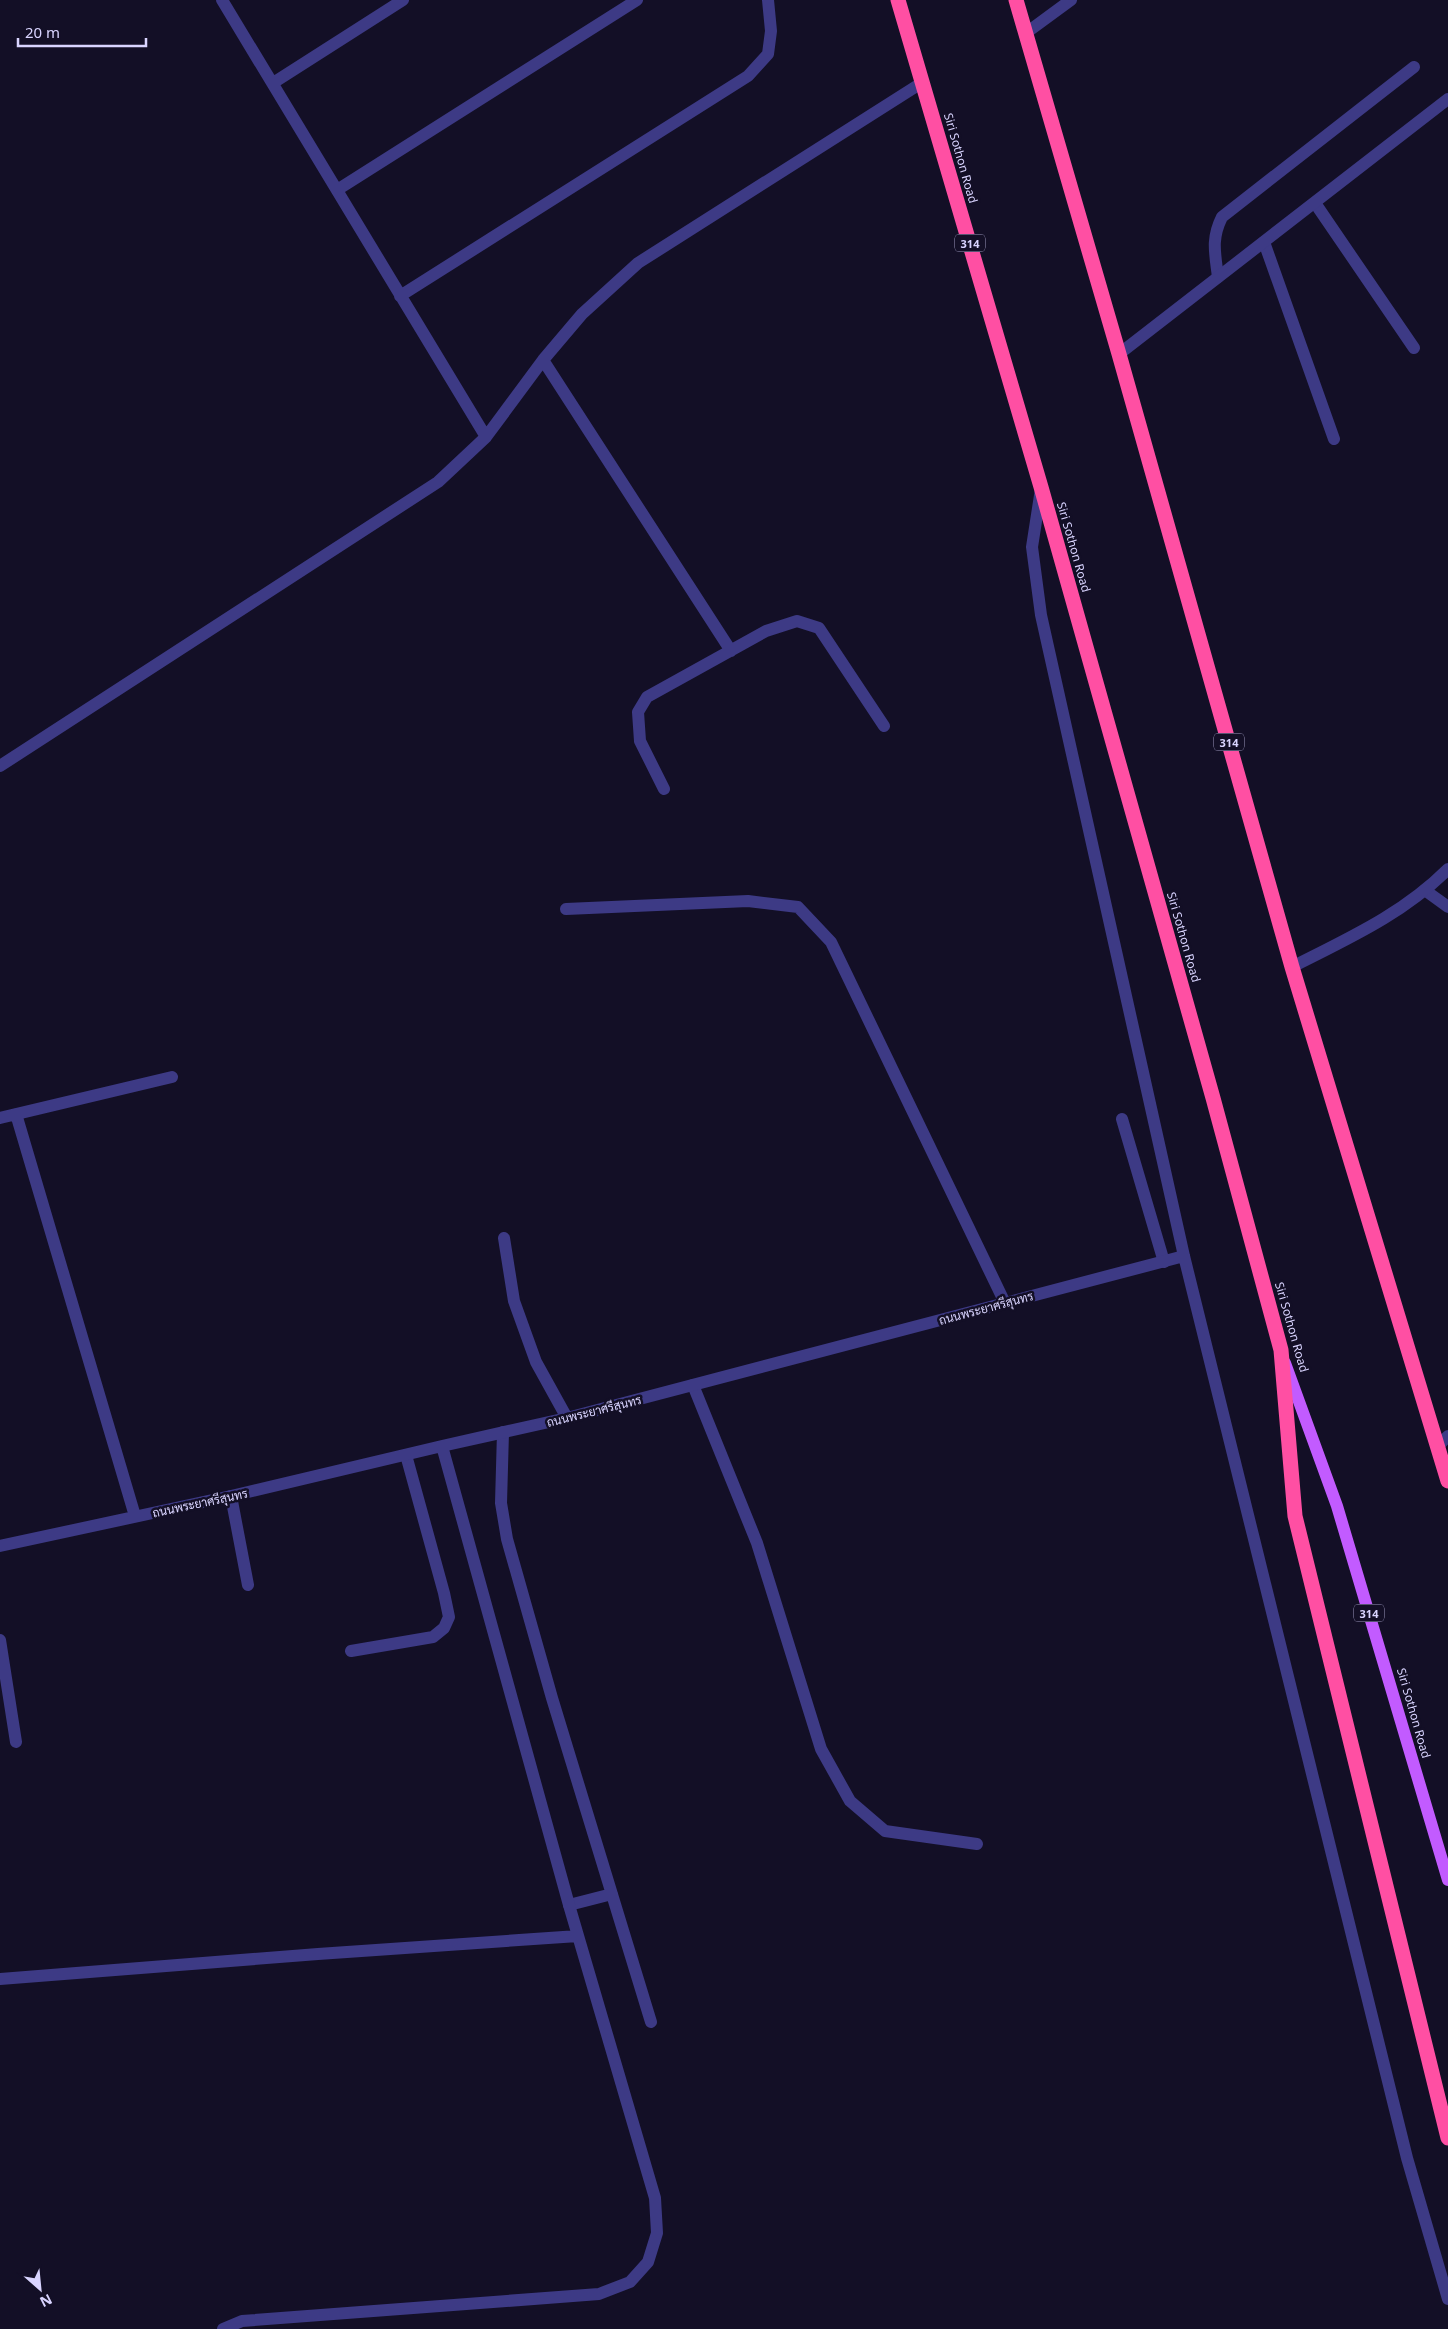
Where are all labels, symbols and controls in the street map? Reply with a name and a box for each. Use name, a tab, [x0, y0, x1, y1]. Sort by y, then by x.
scale bar	[18, 15, 145, 47]
text: 20 m	[25, 22, 60, 42]
street label: Siri Sothon Road	[940, 111, 982, 205]
road number: 314	[955, 234, 985, 252]
street label: Siri Sothon Road	[1053, 500, 1095, 594]
road number: 314	[1214, 734, 1244, 750]
street label: Siri Sothon Road	[1163, 890, 1205, 984]
street label: Siri Sothon Road	[1271, 1280, 1313, 1374]
street label: ถนนพระยาศรีสุนทร	[937, 1287, 1036, 1330]
street label: ถนนพระยาศรีสุนทร	[545, 1391, 644, 1432]
street label: ถนนพระยาศรีสุนทร	[151, 1485, 250, 1522]
road number: 314	[1354, 1605, 1384, 1622]
street label: Siri Sothon Road	[1393, 1666, 1435, 1760]
north arrow	[15, 2264, 65, 2314]
text: N	[37, 2290, 56, 2312]

